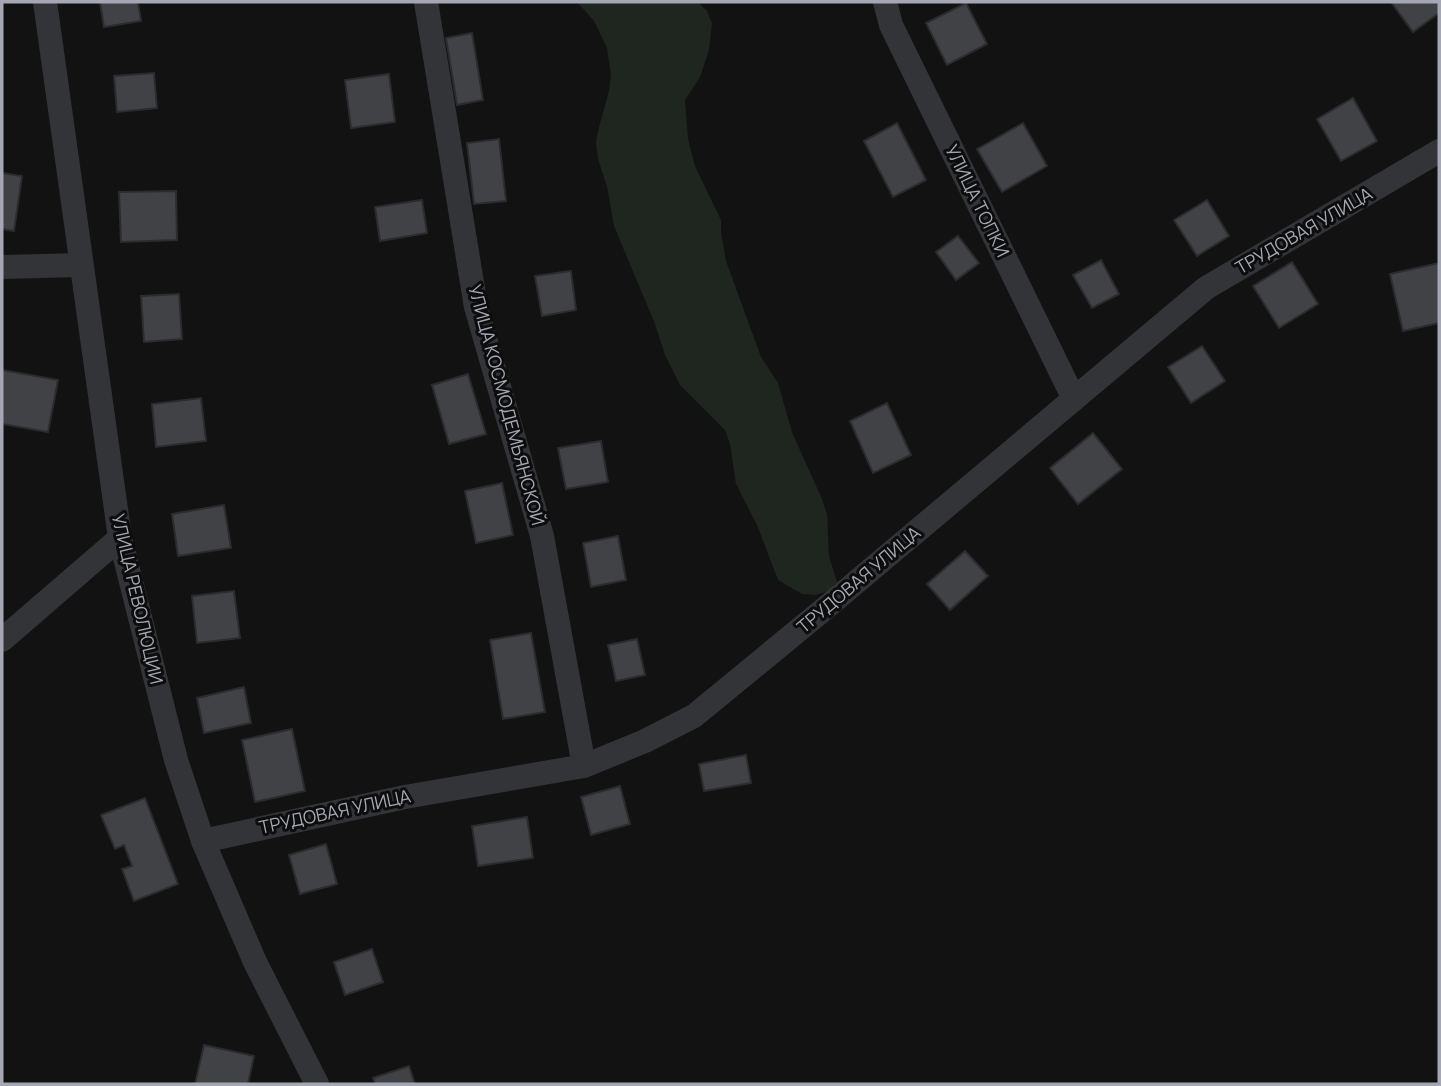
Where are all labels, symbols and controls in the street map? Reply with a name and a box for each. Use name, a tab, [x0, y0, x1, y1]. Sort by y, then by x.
street label: УЛИЦА ТОПКИ	[940, 140, 1015, 261]
street label: ТРУДОВАЯ УЛИЦА	[1231, 181, 1377, 279]
street label: УЛИЦА КОСМОДЕМЬЯНСКОЙ	[463, 282, 551, 528]
street label: УЛИЦА РЕВОЛЮЦИИ	[107, 511, 169, 686]
street label: ТРУДОВАЯ УЛИЦА	[791, 520, 926, 638]
street label: ТРУДОВАЯ УЛИЦА	[257, 783, 413, 839]

